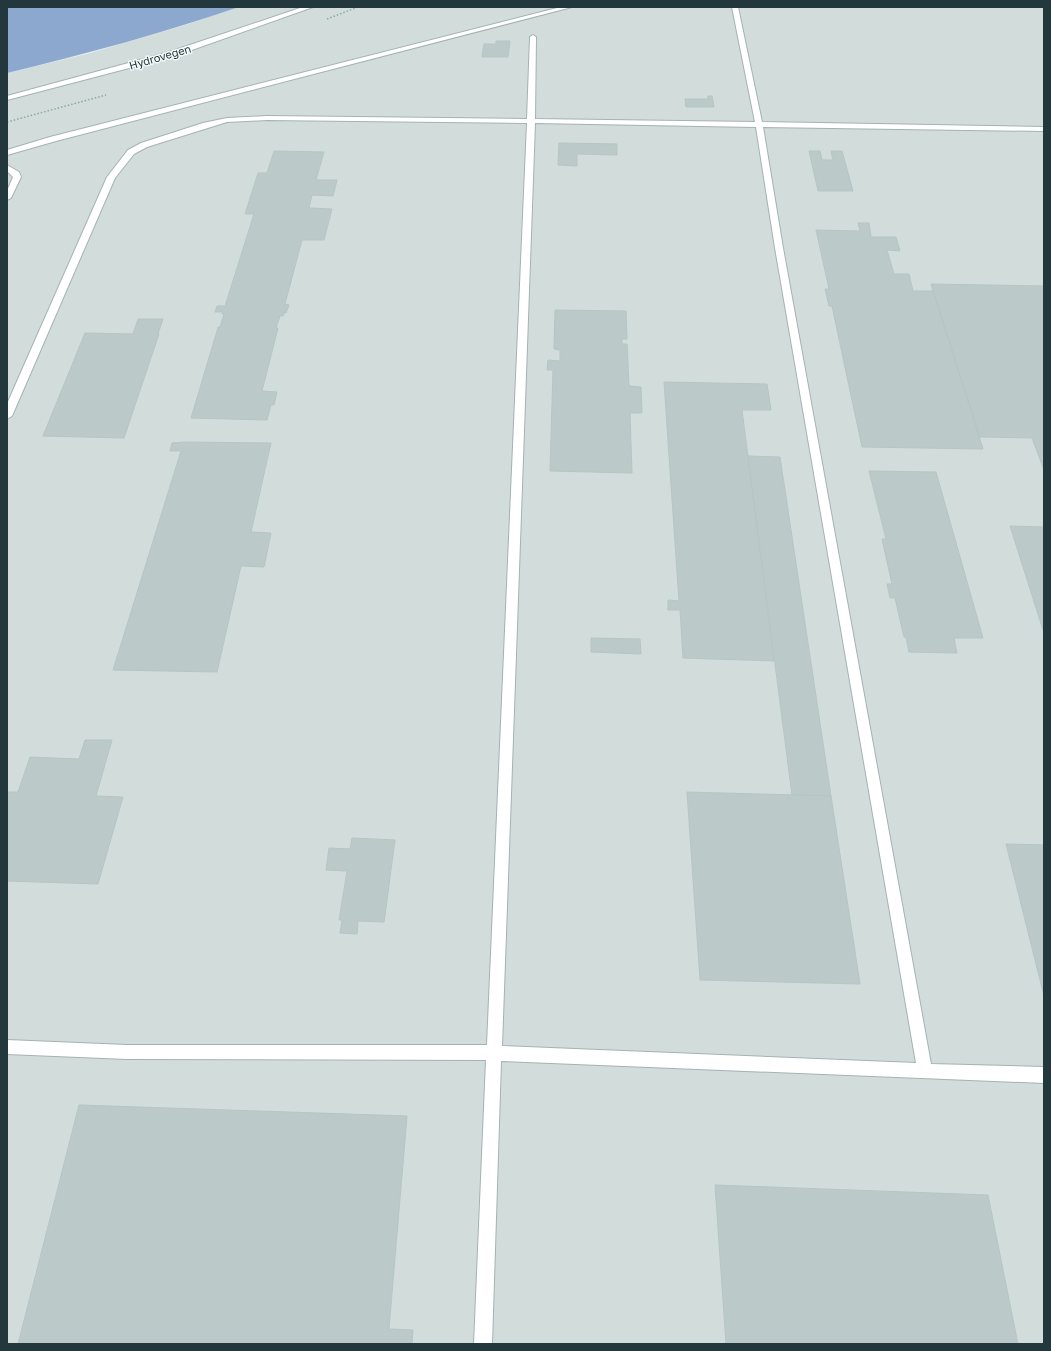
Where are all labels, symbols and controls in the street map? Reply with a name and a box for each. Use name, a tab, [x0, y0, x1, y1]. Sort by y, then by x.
street label: Hydrovegen	[127, 41, 192, 72]

